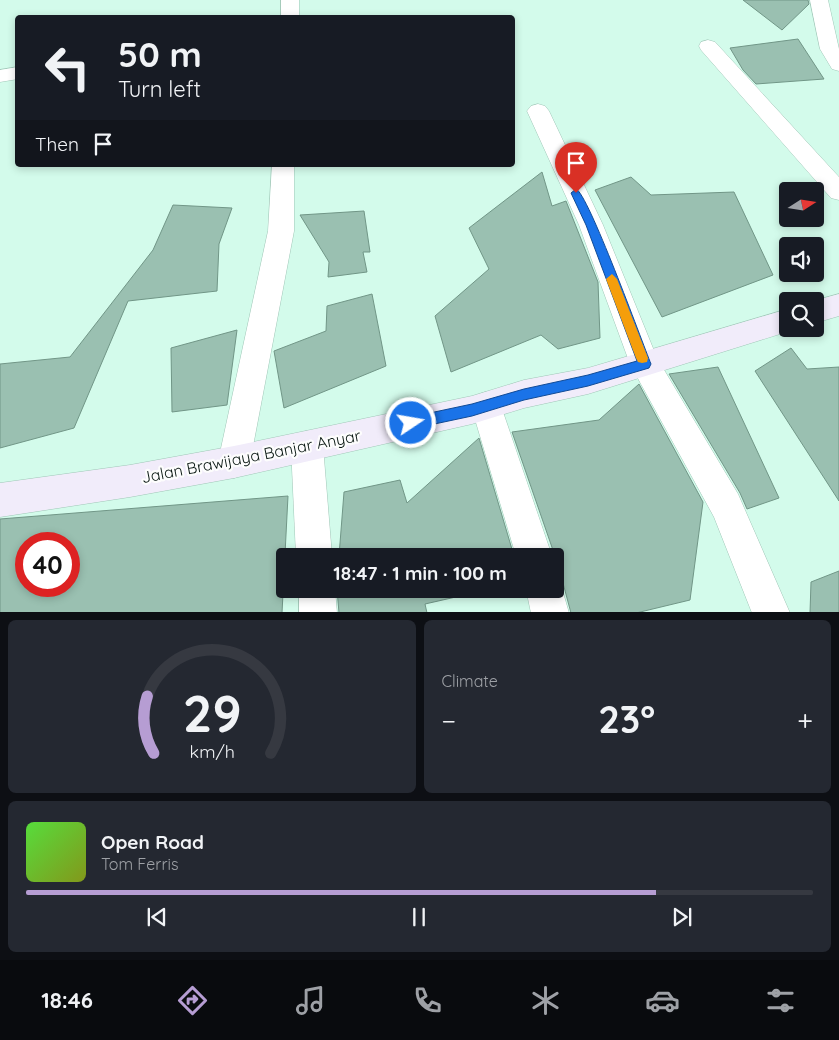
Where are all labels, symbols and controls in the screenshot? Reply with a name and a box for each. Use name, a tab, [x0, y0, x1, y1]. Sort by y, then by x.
text: 50 m	[118, 32, 202, 76]
icon: left	[35, 35, 100, 100]
text: Turn left	[118, 75, 201, 103]
icon: arrive	[89, 130, 117, 158]
text: Then	[35, 132, 79, 156]
pin	[555, 142, 597, 193]
icon: arrive	[562, 149, 590, 177]
north arrow	[779, 182, 824, 228]
map controls	[779, 182, 824, 337]
button: sound	[779, 237, 824, 282]
button: search	[779, 292, 824, 337]
position arrow	[384, 396, 436, 448]
street label: Jalan Brawijaya Banjar Anyar	[140, 425, 362, 487]
speed limit sign: 40	[15, 532, 80, 597]
text: 18:47 · 1 min · 100 m	[333, 561, 507, 585]
text: Climate	[442, 671, 498, 691]
text: 29	[182, 680, 241, 745]
text: 23°	[598, 695, 655, 743]
text: −	[442, 703, 456, 738]
text: +	[797, 703, 813, 738]
text: km/h	[189, 740, 234, 762]
text: Open Road	[101, 830, 204, 854]
text: Tom Ferris	[101, 854, 178, 874]
icon: previous	[143, 903, 171, 931]
icon: pause	[405, 903, 433, 931]
icon: next	[668, 903, 696, 931]
icon: directions	[175, 983, 210, 1018]
icon: music	[293, 983, 328, 1018]
icon: phone	[410, 983, 445, 1018]
icon: climate	[528, 983, 563, 1018]
icon: car	[645, 983, 680, 1018]
icon: filters	[763, 983, 798, 1018]
text: 18:46	[41, 986, 93, 1014]

